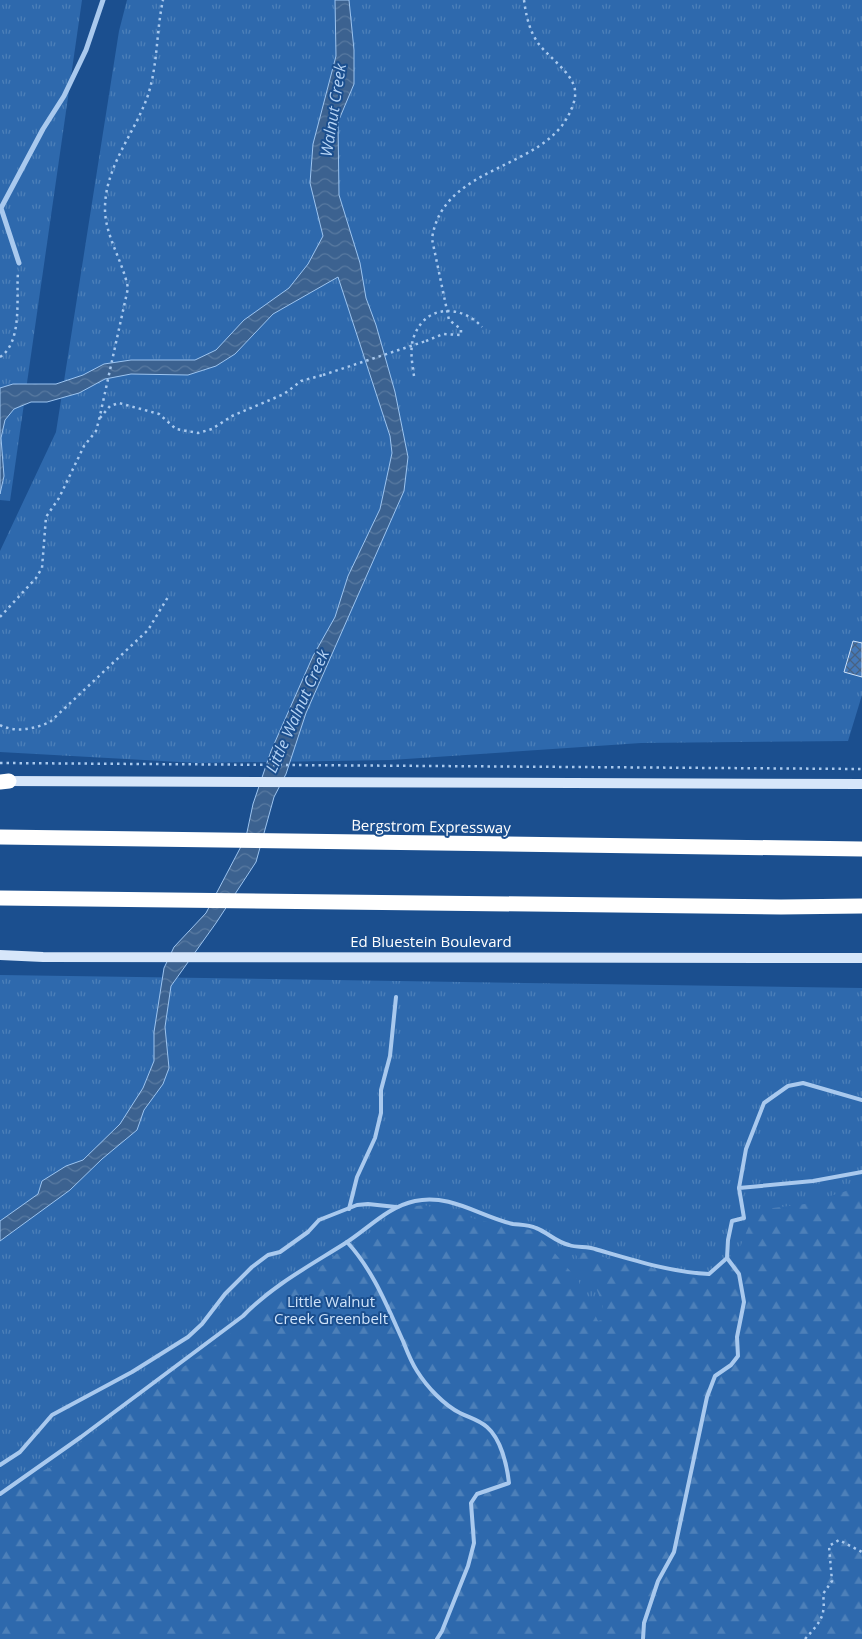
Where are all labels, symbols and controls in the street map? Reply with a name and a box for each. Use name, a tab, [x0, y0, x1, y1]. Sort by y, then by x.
water label: Walnut Creek	[315, 61, 351, 158]
water label: Little Walnut Creek	[260, 645, 334, 776]
street label: Bergstrom Expressway	[351, 815, 511, 837]
street label: Ed Bluestein Boulevard	[350, 931, 512, 951]
park label: Little Walnut Creek Greenbelt	[274, 1291, 388, 1328]

